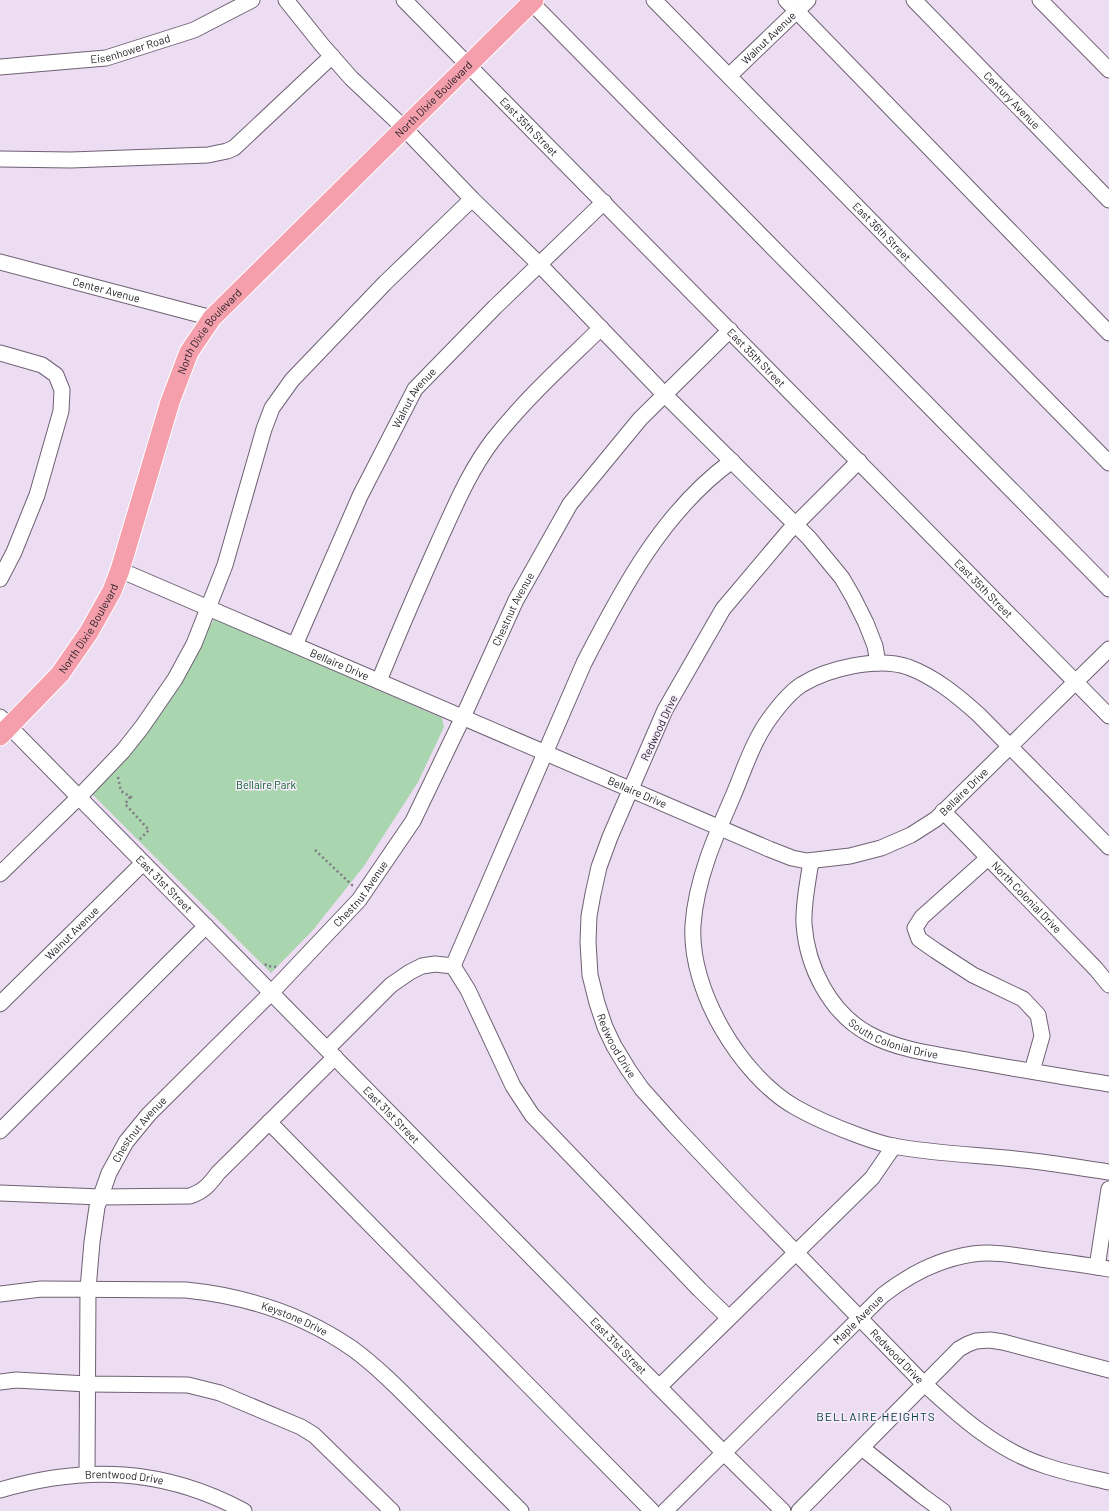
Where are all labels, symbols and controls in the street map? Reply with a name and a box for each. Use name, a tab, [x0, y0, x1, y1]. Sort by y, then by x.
street label: Walnut Avenue	[738, 8, 798, 67]
street label: Eisenhower Road	[90, 31, 171, 65]
street label: North Dixie Boulevard	[392, 58, 475, 140]
street label: Century Avenue	[981, 68, 1043, 131]
street label: East 35th Street	[497, 94, 561, 159]
street label: East 36th Street	[850, 199, 914, 264]
street label: Center Avenue	[71, 274, 142, 305]
street label: North Dixie Boulevard	[174, 286, 244, 376]
street label: East 35th Street	[725, 325, 788, 389]
street label: Walnut Avenue	[389, 364, 438, 430]
street label: East 35th Street	[952, 556, 1016, 620]
street label: Chestnut Avenue	[489, 570, 536, 648]
street label: North Dixie Boulevard	[55, 582, 120, 676]
street label: Bellaire Drive	[308, 646, 371, 682]
street label: Redwood Drive	[638, 693, 680, 763]
street label: Bellaire Drive	[936, 765, 990, 818]
street label: Bellaire Drive	[606, 774, 669, 810]
park label: Bellaire Park	[236, 778, 296, 791]
street label: East 31st Street	[134, 852, 195, 915]
street label: Chestnut Avenue	[330, 858, 390, 929]
street label: North Colonial Drive	[989, 858, 1065, 935]
street label: Walnut Avenue	[42, 903, 101, 962]
street label: Redwood Drive	[595, 1012, 639, 1080]
street label: South Colonial Drive	[846, 1015, 939, 1061]
street label: East 31st Street	[361, 1083, 423, 1146]
street label: Chestnut Avenue	[109, 1093, 169, 1164]
street label: Maple Avenue	[830, 1292, 886, 1347]
street label: Keystone Drive	[260, 1299, 330, 1338]
street label: East 31st Street	[588, 1314, 650, 1377]
street label: Redwood Drive	[868, 1326, 927, 1386]
district label: BELLAIRE HEIGHTS	[816, 1409, 936, 1423]
street label: Brentwood Drive	[85, 1467, 165, 1487]

